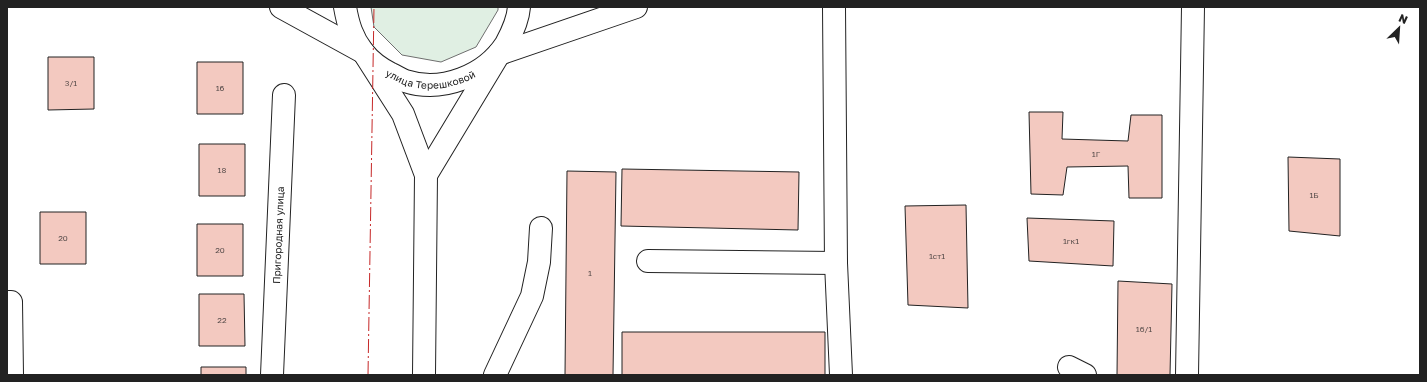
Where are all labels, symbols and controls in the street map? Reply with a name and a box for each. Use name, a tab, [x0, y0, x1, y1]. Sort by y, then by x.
north arrow	[1379, 8, 1419, 48]
text: N	[1397, 11, 1410, 26]
street label: улица Терешковой	[384, 66, 477, 91]
house number: 3/1	[65, 78, 77, 88]
house number: 16	[216, 83, 225, 93]
house number: 1Г	[1092, 149, 1101, 159]
house number: 18	[218, 165, 226, 175]
street label: Пригородная улица	[270, 186, 286, 284]
house number: 1Б	[1309, 190, 1319, 200]
house number: 20	[58, 233, 68, 243]
house number: 1гк1	[1063, 236, 1079, 246]
house number: 20	[215, 245, 225, 255]
house number: 1ст1	[929, 251, 945, 261]
house number: 1	[588, 268, 592, 278]
house number: 22	[217, 315, 227, 325]
house number: 1б/1	[1136, 324, 1152, 334]

